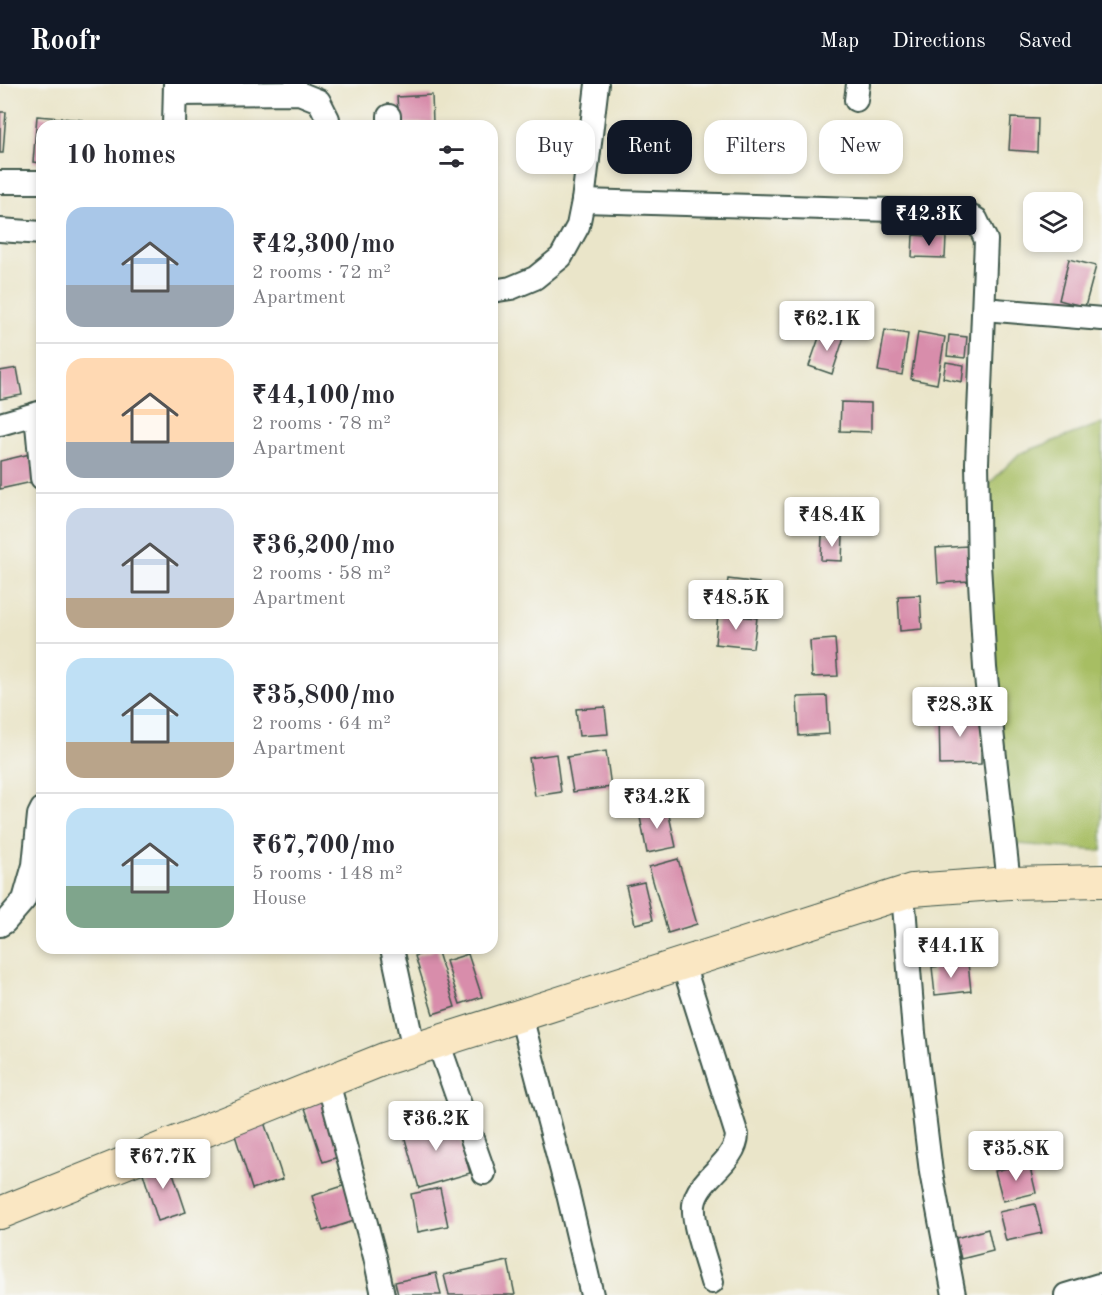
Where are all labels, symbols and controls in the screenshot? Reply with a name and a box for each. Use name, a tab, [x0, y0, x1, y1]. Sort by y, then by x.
text: Roofr	[30, 28, 101, 56]
text: Map	[820, 31, 859, 52]
text: Directions	[892, 31, 986, 52]
text: Saved	[1019, 31, 1072, 52]
chip: Buy	[516, 120, 595, 174]
chip: Rent	[607, 120, 692, 174]
chip: Filters	[704, 120, 807, 174]
chip: New	[819, 120, 903, 174]
icon: filters	[435, 140, 468, 173]
text: 10 homes	[66, 143, 175, 169]
map controls	[1023, 192, 1083, 252]
button: layers	[1023, 192, 1083, 252]
pin: ₹42.3K	[880, 196, 978, 247]
text: ₹42.3K	[895, 205, 963, 225]
icon: home	[114, 231, 186, 303]
text: ₹42,300/mo	[252, 232, 395, 258]
text: 2 rooms · 72 m²	[252, 263, 391, 283]
text: Apartment	[252, 288, 346, 308]
pin: ₹62.1K	[778, 301, 876, 352]
text: ₹62.1K	[793, 310, 861, 330]
icon: home	[114, 382, 186, 454]
text: ₹44,100/mo	[252, 383, 395, 409]
text: 2 rooms · 78 m²	[252, 414, 391, 434]
text: Apartment	[252, 439, 346, 459]
pin: ₹48.4K	[783, 497, 881, 548]
text: ₹48.4K	[798, 506, 866, 526]
icon: home	[114, 532, 186, 604]
text: ₹36,200/mo	[252, 533, 395, 559]
text: 2 rooms · 58 m²	[252, 564, 391, 584]
pin: ₹48.5K	[687, 580, 785, 631]
text: Apartment	[252, 589, 346, 609]
text: ₹48.5K	[702, 589, 770, 609]
icon: home	[114, 682, 186, 754]
text: ₹35,800/mo	[252, 683, 395, 709]
pin: ₹28.3K	[911, 687, 1009, 738]
text: ₹28.3K	[926, 696, 994, 716]
text: 2 rooms · 64 m²	[252, 714, 391, 734]
text: Apartment	[252, 739, 346, 759]
pin: ₹34.2K	[608, 779, 706, 830]
text: ₹34.2K	[623, 788, 691, 808]
icon: home	[114, 832, 186, 904]
text: ₹67,700/mo	[252, 833, 395, 859]
text: 5 rooms · 148 m²	[252, 864, 402, 884]
text: House	[252, 889, 306, 909]
pin: ₹44.1K	[902, 928, 1000, 979]
text: ₹44.1K	[917, 937, 985, 957]
pin: ₹36.2K	[387, 1101, 485, 1152]
text: ₹36.2K	[402, 1110, 470, 1130]
pin: ₹35.8K	[967, 1131, 1065, 1182]
pin: ₹67.7K	[114, 1139, 212, 1190]
text: ₹35.8K	[982, 1140, 1050, 1160]
text: ₹67.7K	[129, 1148, 197, 1168]

